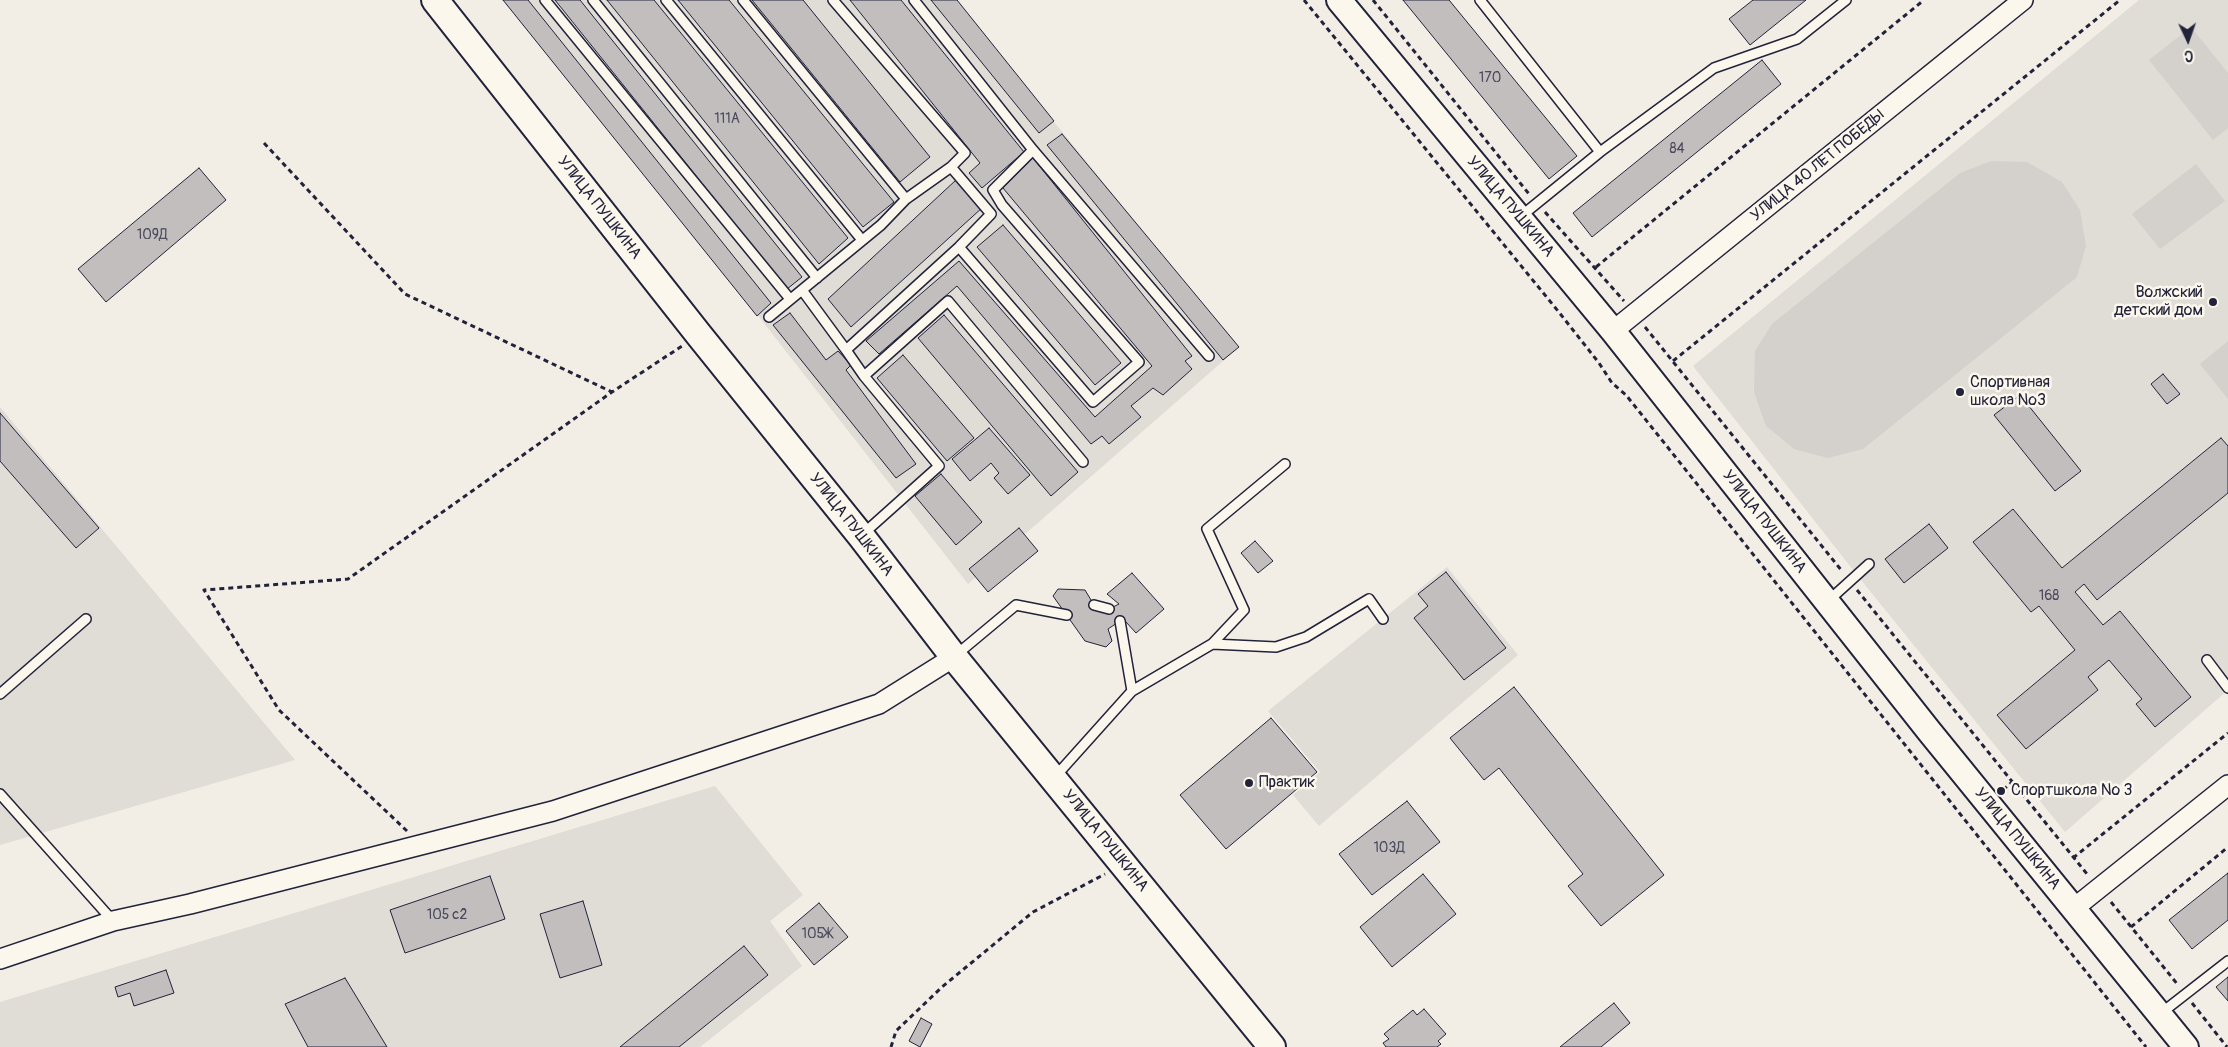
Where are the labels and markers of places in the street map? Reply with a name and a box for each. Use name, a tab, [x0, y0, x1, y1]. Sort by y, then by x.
place label: Волжский детский дом	[2114, 283, 2203, 321]
marker: Волжский детский дом	[2207, 296, 2219, 308]
place label: Спортивная школа №3	[1970, 373, 2050, 411]
marker: Спортивная школа №3	[1954, 386, 1966, 398]
place label: Практик	[1259, 773, 1315, 793]
marker: Практик	[1243, 777, 1255, 789]
place label: Спортшкола № 3	[2011, 781, 2132, 801]
marker: Спортшкола № 3	[1995, 785, 2007, 797]

